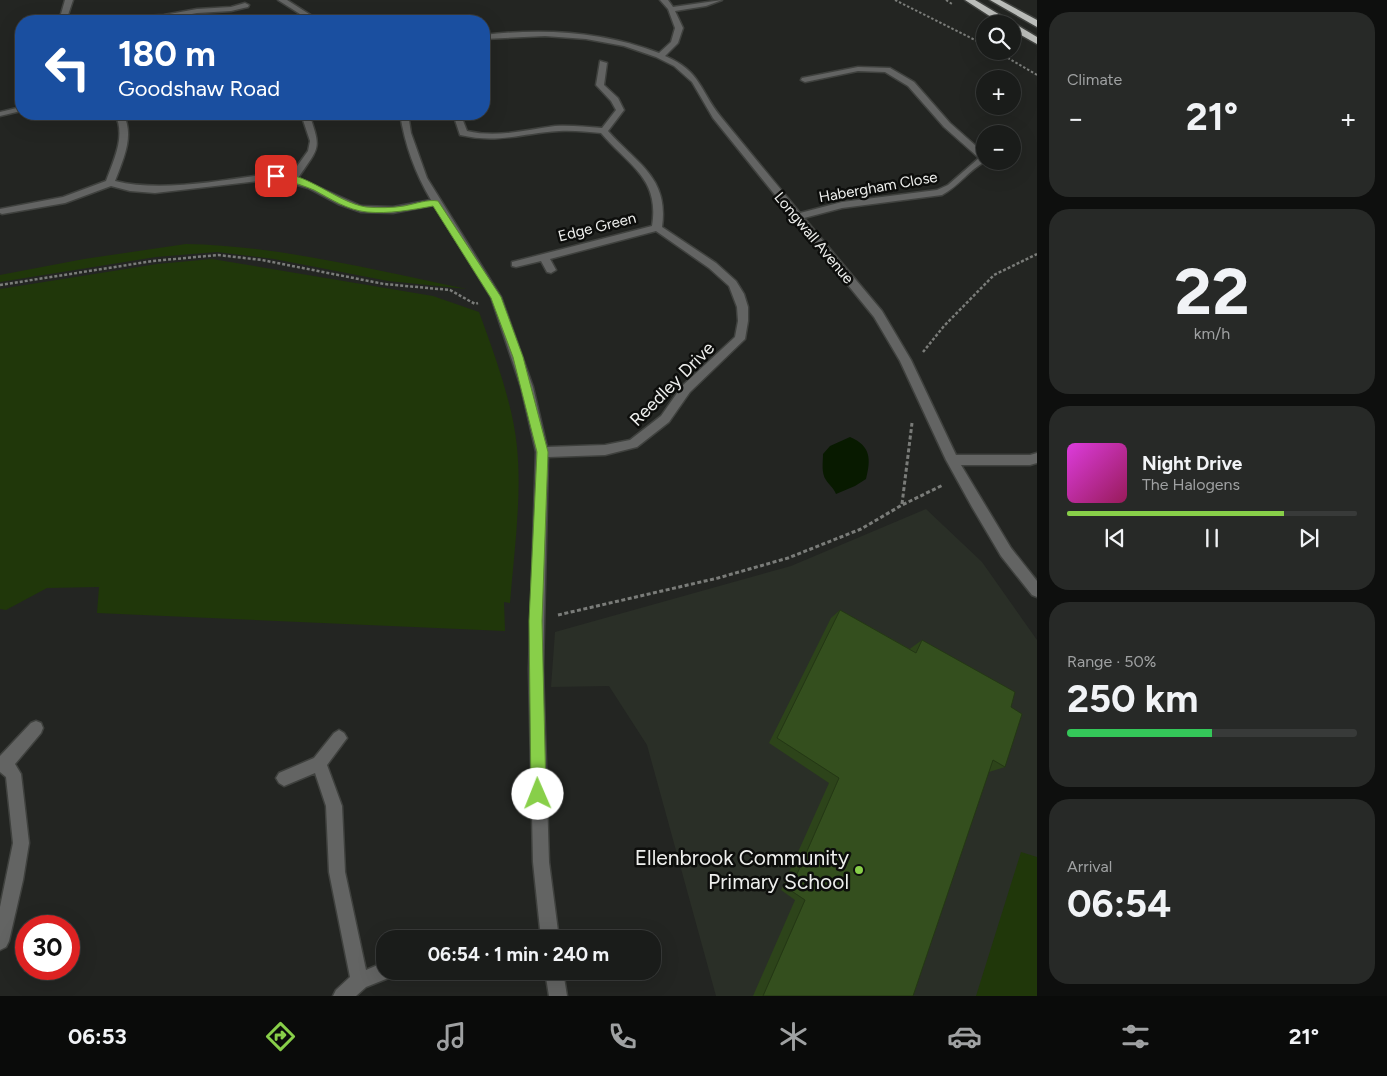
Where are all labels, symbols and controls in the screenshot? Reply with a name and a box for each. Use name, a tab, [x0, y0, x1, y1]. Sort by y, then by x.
map controls	[976, 15, 1021, 170]
button: search	[976, 15, 1021, 60]
text: 180 m	[118, 33, 216, 75]
icon: left	[35, 35, 100, 100]
button: +	[976, 70, 1021, 115]
text: Climate	[1067, 70, 1122, 89]
text: Goodshaw Road	[118, 75, 280, 102]
text: 21°	[1186, 94, 1238, 140]
text: −	[1067, 101, 1084, 135]
text: +	[1340, 101, 1357, 135]
button: −	[976, 125, 1021, 170]
pin	[255, 155, 297, 197]
icon: arrive	[262, 162, 290, 190]
street label: Habergham Close	[817, 168, 939, 206]
street label: Longwall Avenue	[770, 189, 858, 287]
street label: Edge Green	[556, 209, 638, 245]
text: 22	[1174, 252, 1250, 330]
text: km/h	[1194, 324, 1230, 343]
street label: Reedley Drive	[625, 337, 719, 431]
text: Night Drive	[1142, 452, 1242, 475]
text: The Halogens	[1142, 475, 1240, 494]
icon: previous	[1101, 524, 1129, 552]
icon: pause	[1198, 524, 1226, 552]
icon: next	[1295, 524, 1323, 552]
text: Range · 50%	[1067, 652, 1156, 671]
text: 250 km	[1067, 676, 1198, 722]
position arrow	[511, 767, 563, 819]
place label: Ellenbrook Community Primary School	[635, 845, 849, 894]
text: Arrival	[1067, 857, 1112, 876]
marker: Ellenbrook Community Primary School	[853, 864, 865, 876]
text: 06:54	[1067, 881, 1171, 927]
speed limit sign: 30	[15, 915, 80, 980]
text: 06:54 · 1 min · 240 m	[428, 943, 609, 966]
icon: directions	[263, 1019, 298, 1054]
icon: music	[434, 1019, 469, 1054]
icon: phone	[605, 1019, 640, 1054]
icon: climate	[776, 1019, 811, 1054]
icon: car	[947, 1019, 982, 1054]
icon: filters	[1118, 1019, 1153, 1054]
text: 06:53	[68, 1023, 127, 1050]
text: 21°	[1289, 1023, 1319, 1050]

